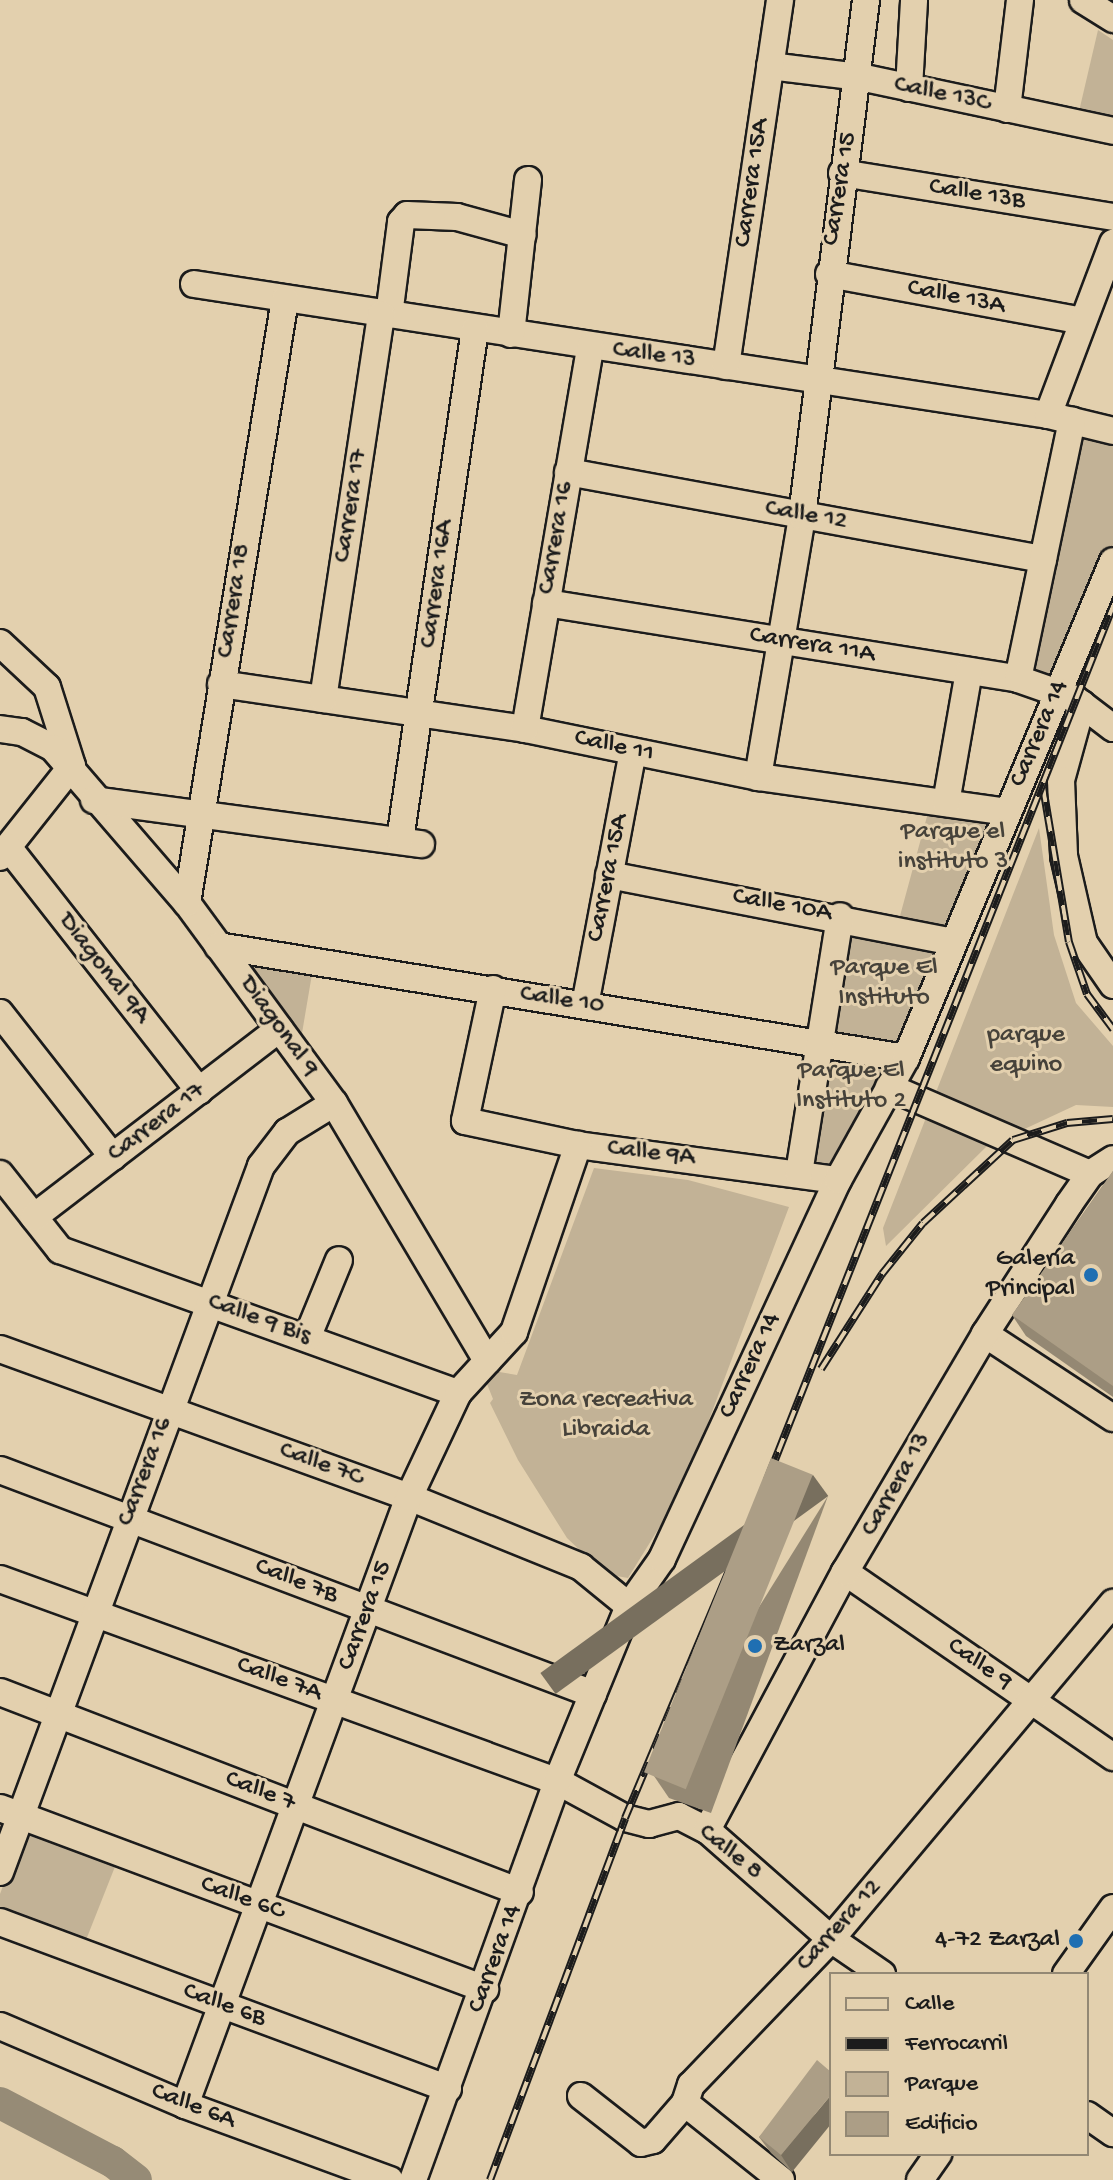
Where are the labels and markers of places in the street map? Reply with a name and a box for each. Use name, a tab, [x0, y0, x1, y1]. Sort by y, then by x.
place label: Galería Principal	[986, 1244, 1075, 1306]
marker: Galería Principal	[1082, 1266, 1100, 1284]
place label: Zarzal	[773, 1630, 845, 1662]
marker: Zarzal	[744, 1635, 766, 1657]
place label: 4-72 Zarzal	[935, 1925, 1060, 1957]
marker: 4-72 Zarzal	[1067, 1932, 1085, 1950]

